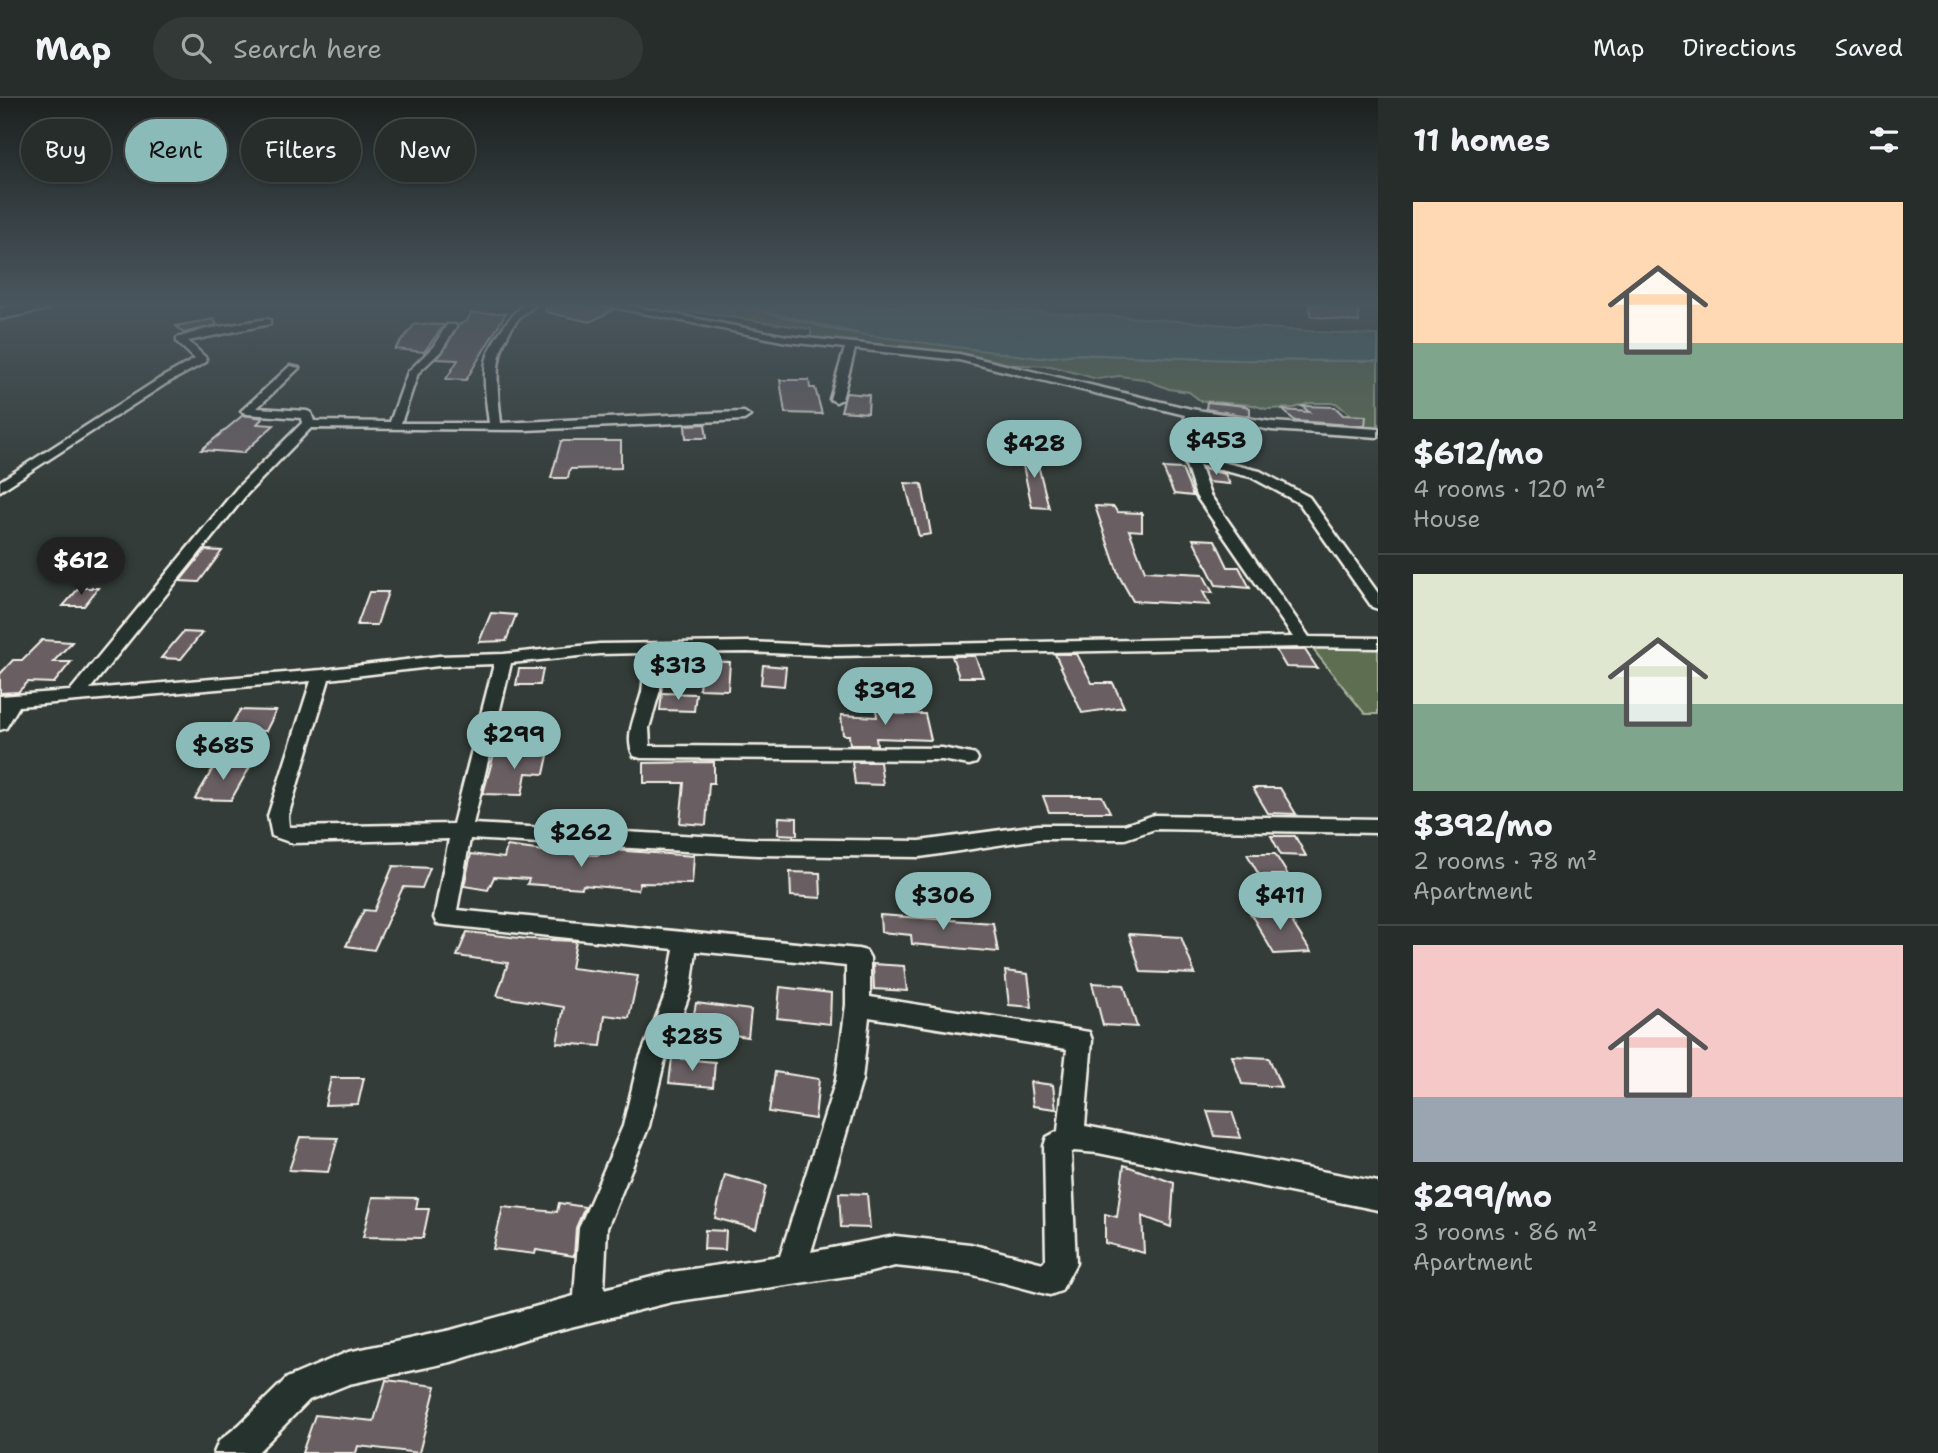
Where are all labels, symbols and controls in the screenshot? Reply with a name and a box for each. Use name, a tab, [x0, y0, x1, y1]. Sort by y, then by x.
search box	[153, 17, 643, 80]
text: Map	[35, 26, 111, 71]
icon: search	[177, 29, 215, 67]
text: Search here	[233, 31, 382, 66]
text: Map	[1593, 32, 1644, 64]
text: Directions	[1682, 32, 1797, 64]
text: Saved	[1835, 32, 1903, 64]
chip: Buy	[21, 119, 111, 182]
chip: Rent	[125, 119, 227, 182]
chip: Filters	[241, 119, 361, 182]
chip: New	[375, 119, 475, 182]
text: 11 homes	[1413, 120, 1550, 161]
icon: filters	[1865, 121, 1903, 159]
icon: home	[1595, 247, 1721, 373]
pin: $453	[1175, 418, 1257, 477]
pin: $428	[993, 420, 1075, 480]
text: $453	[1185, 425, 1247, 455]
text: $428	[1003, 428, 1065, 458]
text: $612/mo	[1413, 433, 1544, 474]
text: 4 rooms · 120 m²	[1413, 474, 1606, 504]
text: House	[1413, 504, 1481, 534]
pin: $612	[40, 538, 122, 597]
text: $612	[53, 545, 109, 575]
icon: home	[1595, 619, 1721, 745]
pin: $313	[637, 642, 719, 702]
text: $313	[650, 650, 706, 680]
pin: $392	[844, 668, 926, 727]
text: $392	[854, 675, 916, 705]
pin: $299	[473, 712, 555, 771]
text: $299	[483, 719, 545, 749]
pin: $685	[182, 722, 264, 782]
text: $685	[192, 730, 254, 760]
text: $392/mo	[1413, 805, 1553, 846]
pin: $262	[540, 810, 622, 869]
text: $262	[550, 817, 612, 847]
text: 2 rooms · 78 m²	[1413, 846, 1597, 876]
pin: $306	[902, 872, 984, 932]
pin: $411	[1239, 872, 1321, 932]
text: Apartment	[1413, 876, 1533, 906]
text: $306	[911, 880, 975, 910]
text: $411	[1255, 880, 1305, 910]
icon: home	[1595, 990, 1721, 1116]
pin: $285	[651, 1014, 733, 1073]
text: $285	[661, 1021, 723, 1051]
text: $299/mo	[1413, 1176, 1552, 1217]
text: 3 rooms · 86 m²	[1413, 1217, 1598, 1247]
text: Apartment	[1413, 1247, 1533, 1277]

